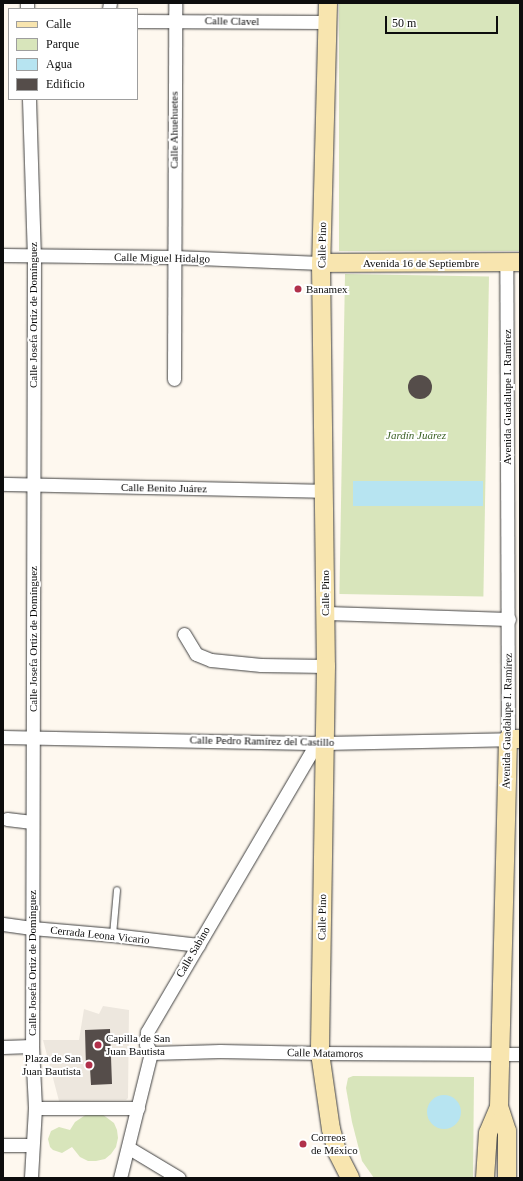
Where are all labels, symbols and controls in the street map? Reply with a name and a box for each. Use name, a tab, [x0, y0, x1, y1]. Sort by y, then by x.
legend	[8, 8, 138, 100]
scale bar	[387, 8, 500, 34]
street label: Calle Clavel	[205, 14, 259, 28]
text: 50 m	[392, 16, 416, 30]
text: Calle	[46, 17, 71, 31]
text: Parque	[46, 37, 79, 51]
text: Agua	[46, 57, 72, 71]
text: Edificio	[46, 77, 85, 91]
street label: Calle Ahuehuetes	[167, 91, 181, 169]
street label: Calle Pino	[315, 222, 329, 268]
street label: Calle Josefa Ortiz de Domínguez	[26, 242, 40, 388]
street label: Calle Miguel Hidalgo	[114, 251, 210, 265]
street label: Avenida 16 de Septiembre	[363, 256, 479, 270]
place label: Banamex	[306, 282, 348, 296]
marker: Banamex	[293, 284, 303, 294]
street label: Avenida Guadalupe I. Ramírez	[500, 329, 514, 465]
park label: Jardín Juárez	[386, 428, 446, 442]
street label: Calle Benito Juárez	[121, 481, 207, 495]
street label: Calle Josefa Ortiz de Domínguez	[26, 566, 40, 712]
street label: Calle Pino	[318, 570, 332, 616]
street label: Avenida Guadalupe I. Ramírez	[499, 653, 515, 789]
street label: Calle Pedro Ramírez del Castillo	[189, 733, 335, 749]
street label: Calle Josefa Ortiz de Domínguez	[25, 890, 39, 1036]
street label: Calle Pino	[315, 894, 329, 940]
street label: Cerrada Leona Vicario	[50, 923, 150, 947]
street label: Calle Sabino	[173, 924, 213, 980]
place label: Capilla de San Juan Bautista	[106, 1032, 170, 1058]
marker: Capilla de San Juan Bautista	[93, 1040, 103, 1050]
street label: Calle Matamoros	[287, 1046, 363, 1060]
place label: Plaza de San Juan Bautista	[22, 1052, 81, 1078]
marker: Plaza de San Juan Bautista	[84, 1060, 94, 1070]
place label: Correos de México	[311, 1131, 358, 1157]
marker: Correos de México	[298, 1139, 308, 1149]

